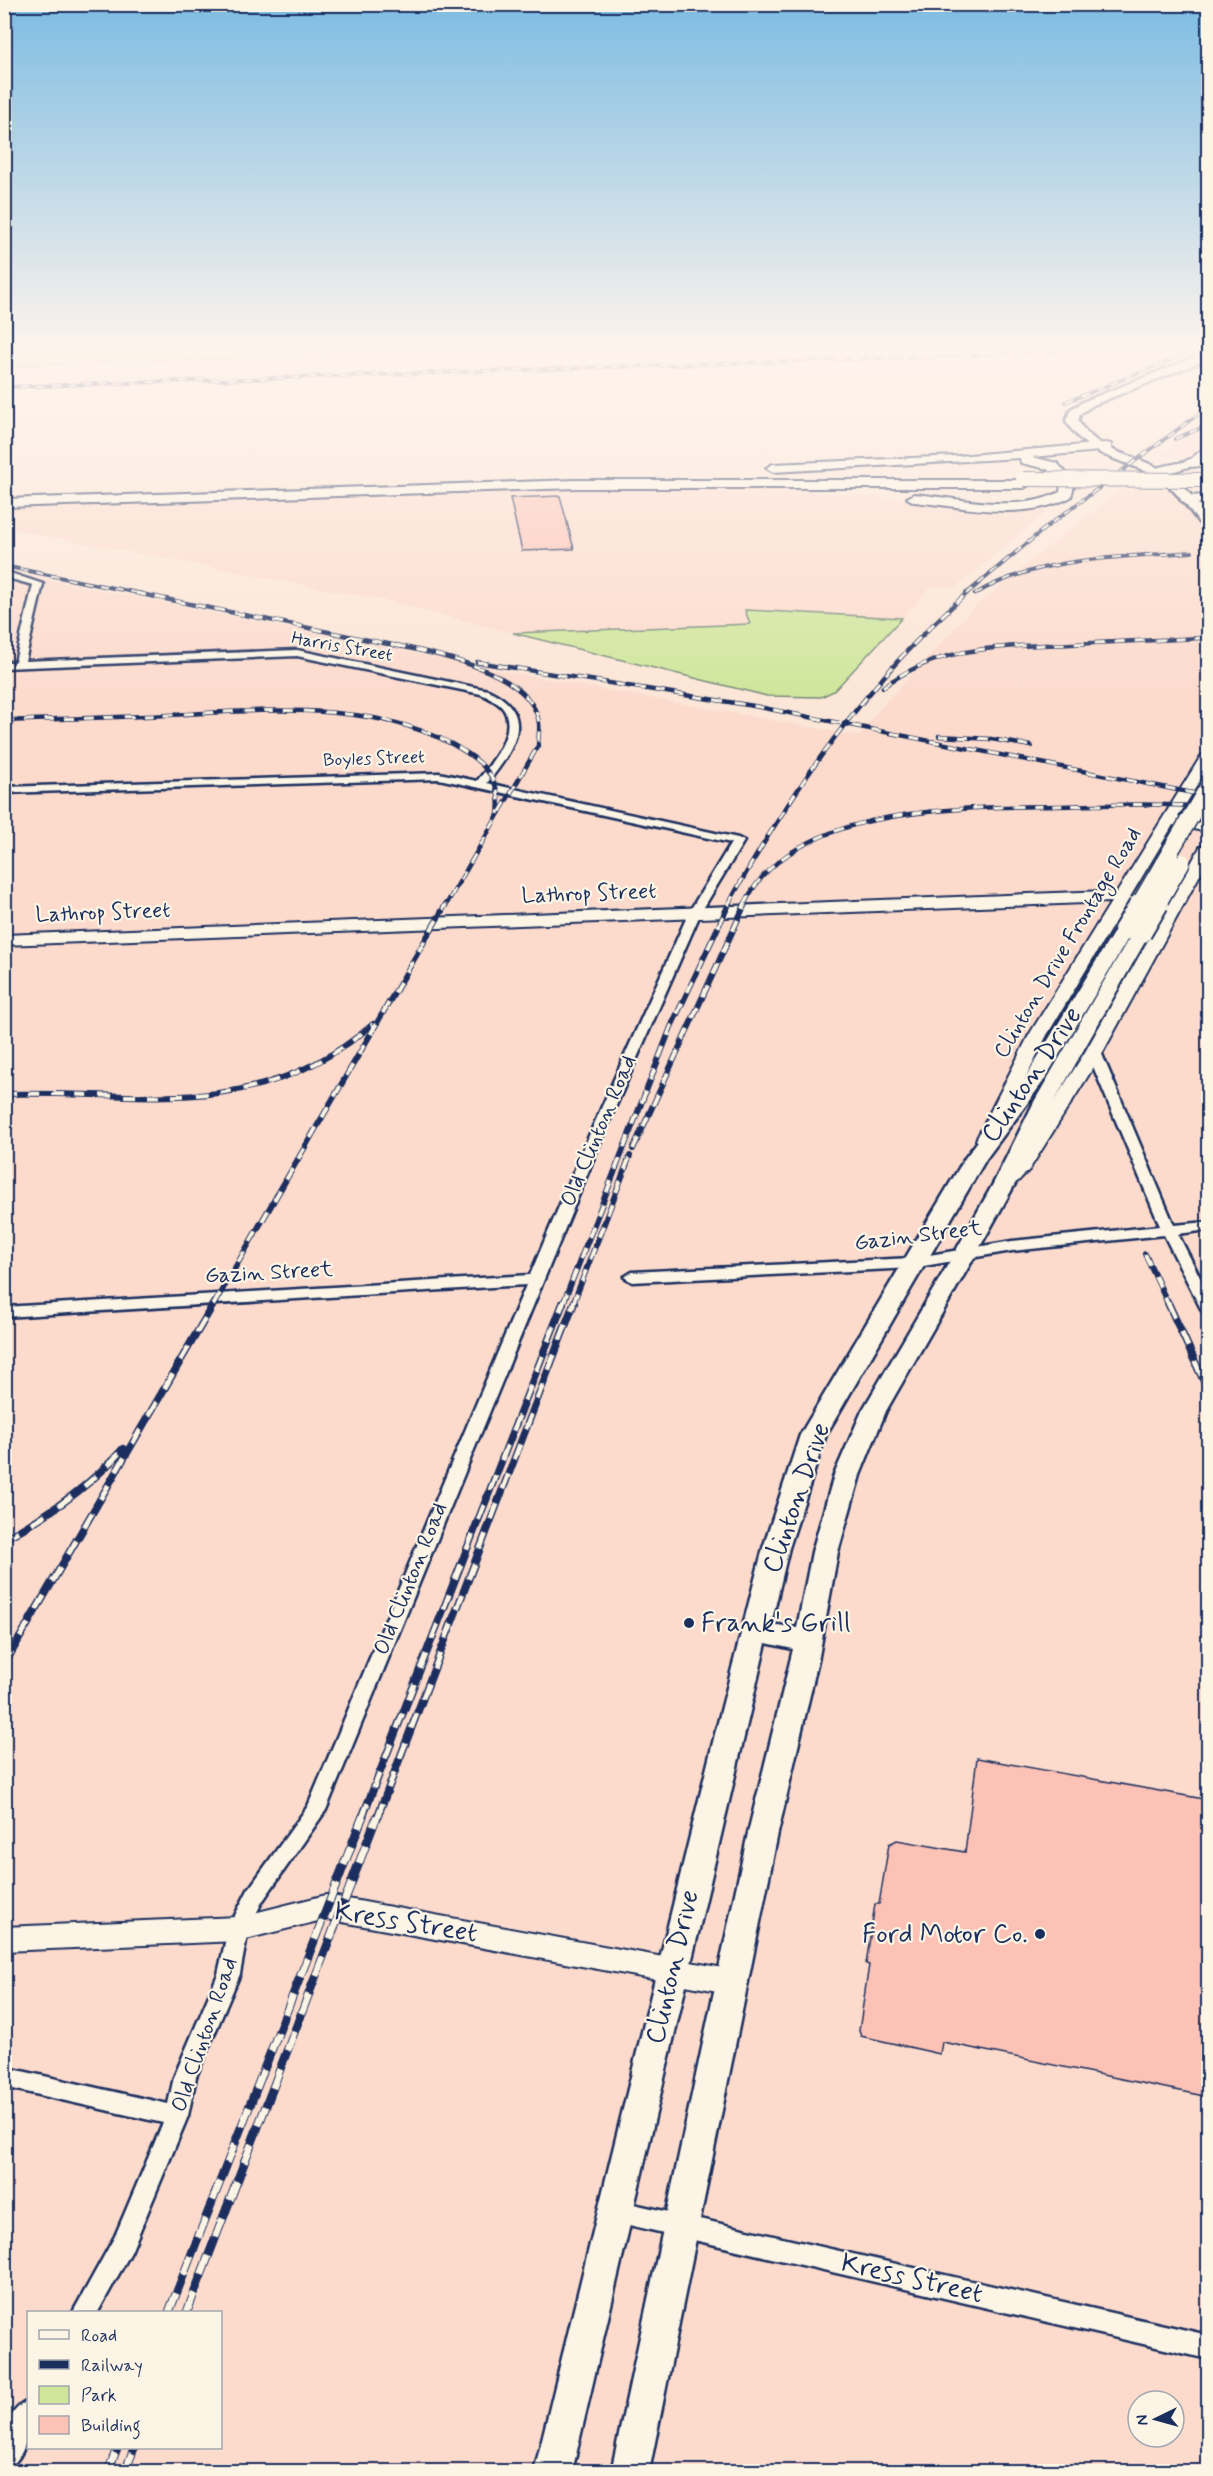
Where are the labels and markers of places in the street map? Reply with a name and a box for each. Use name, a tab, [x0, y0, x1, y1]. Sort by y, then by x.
place label: Frank's Grill	[701, 1606, 850, 1641]
marker: Frank's Grill	[682, 1616, 696, 1630]
place label: Ford Motor Co.	[862, 1917, 1028, 1952]
marker: Ford Motor Co.	[1033, 1927, 1047, 1941]

